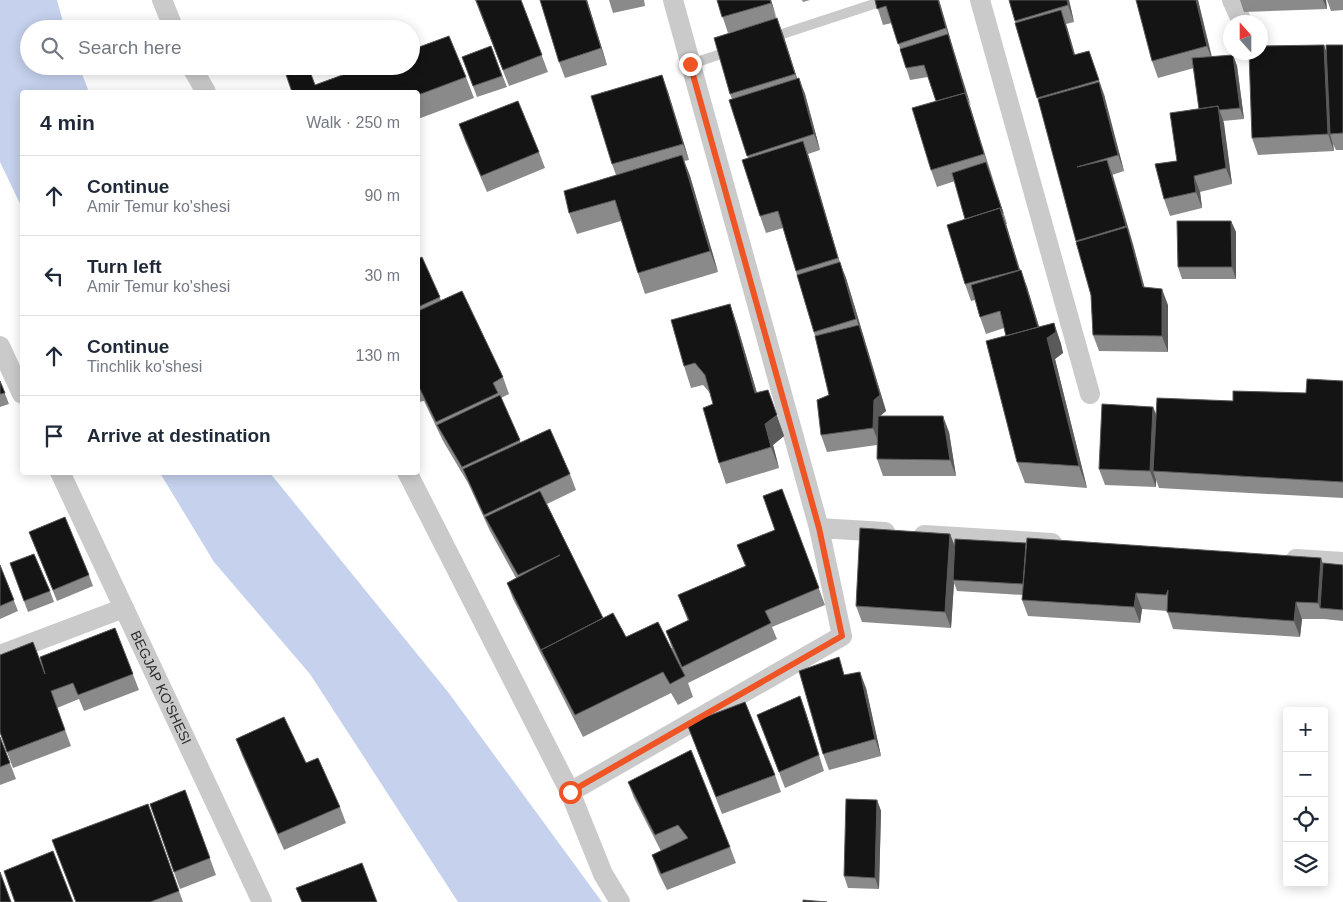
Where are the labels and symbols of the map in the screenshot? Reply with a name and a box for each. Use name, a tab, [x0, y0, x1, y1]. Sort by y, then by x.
north arrow	[1223, 15, 1268, 60]
route end	[679, 53, 702, 76]
street label: BEGJAP KO'SHESI	[128, 628, 195, 747]
route start	[559, 781, 582, 804]

